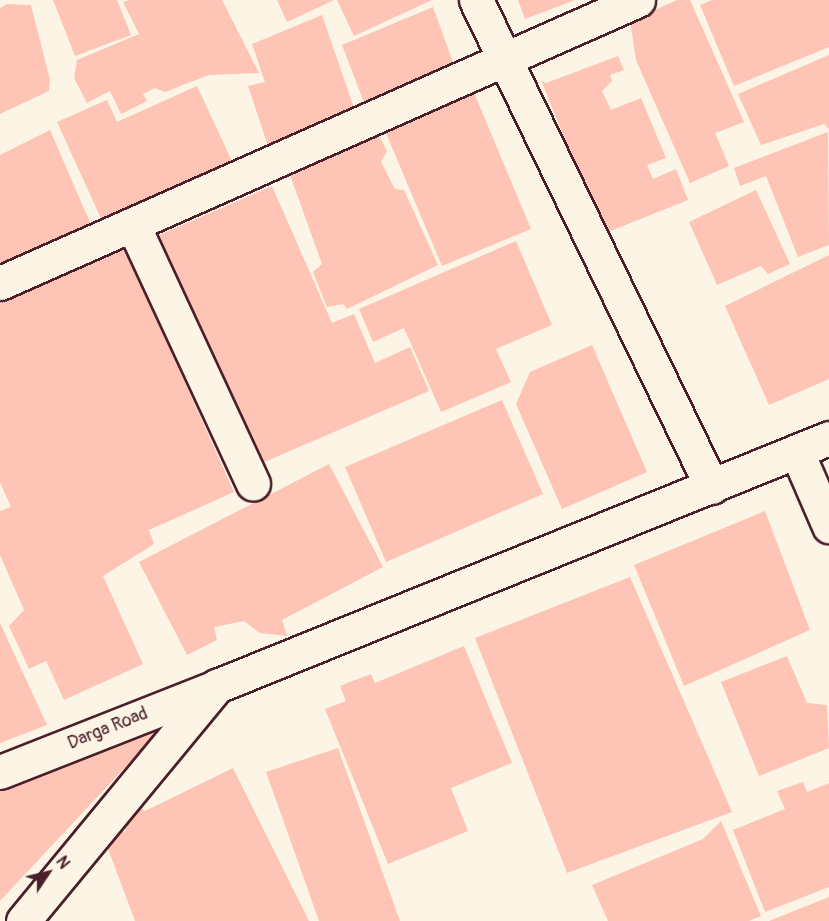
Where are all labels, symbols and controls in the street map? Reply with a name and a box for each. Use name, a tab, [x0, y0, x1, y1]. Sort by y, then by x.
street label: Darga Road	[65, 703, 151, 755]
north arrow	[18, 843, 78, 903]
text: N	[51, 852, 74, 873]

